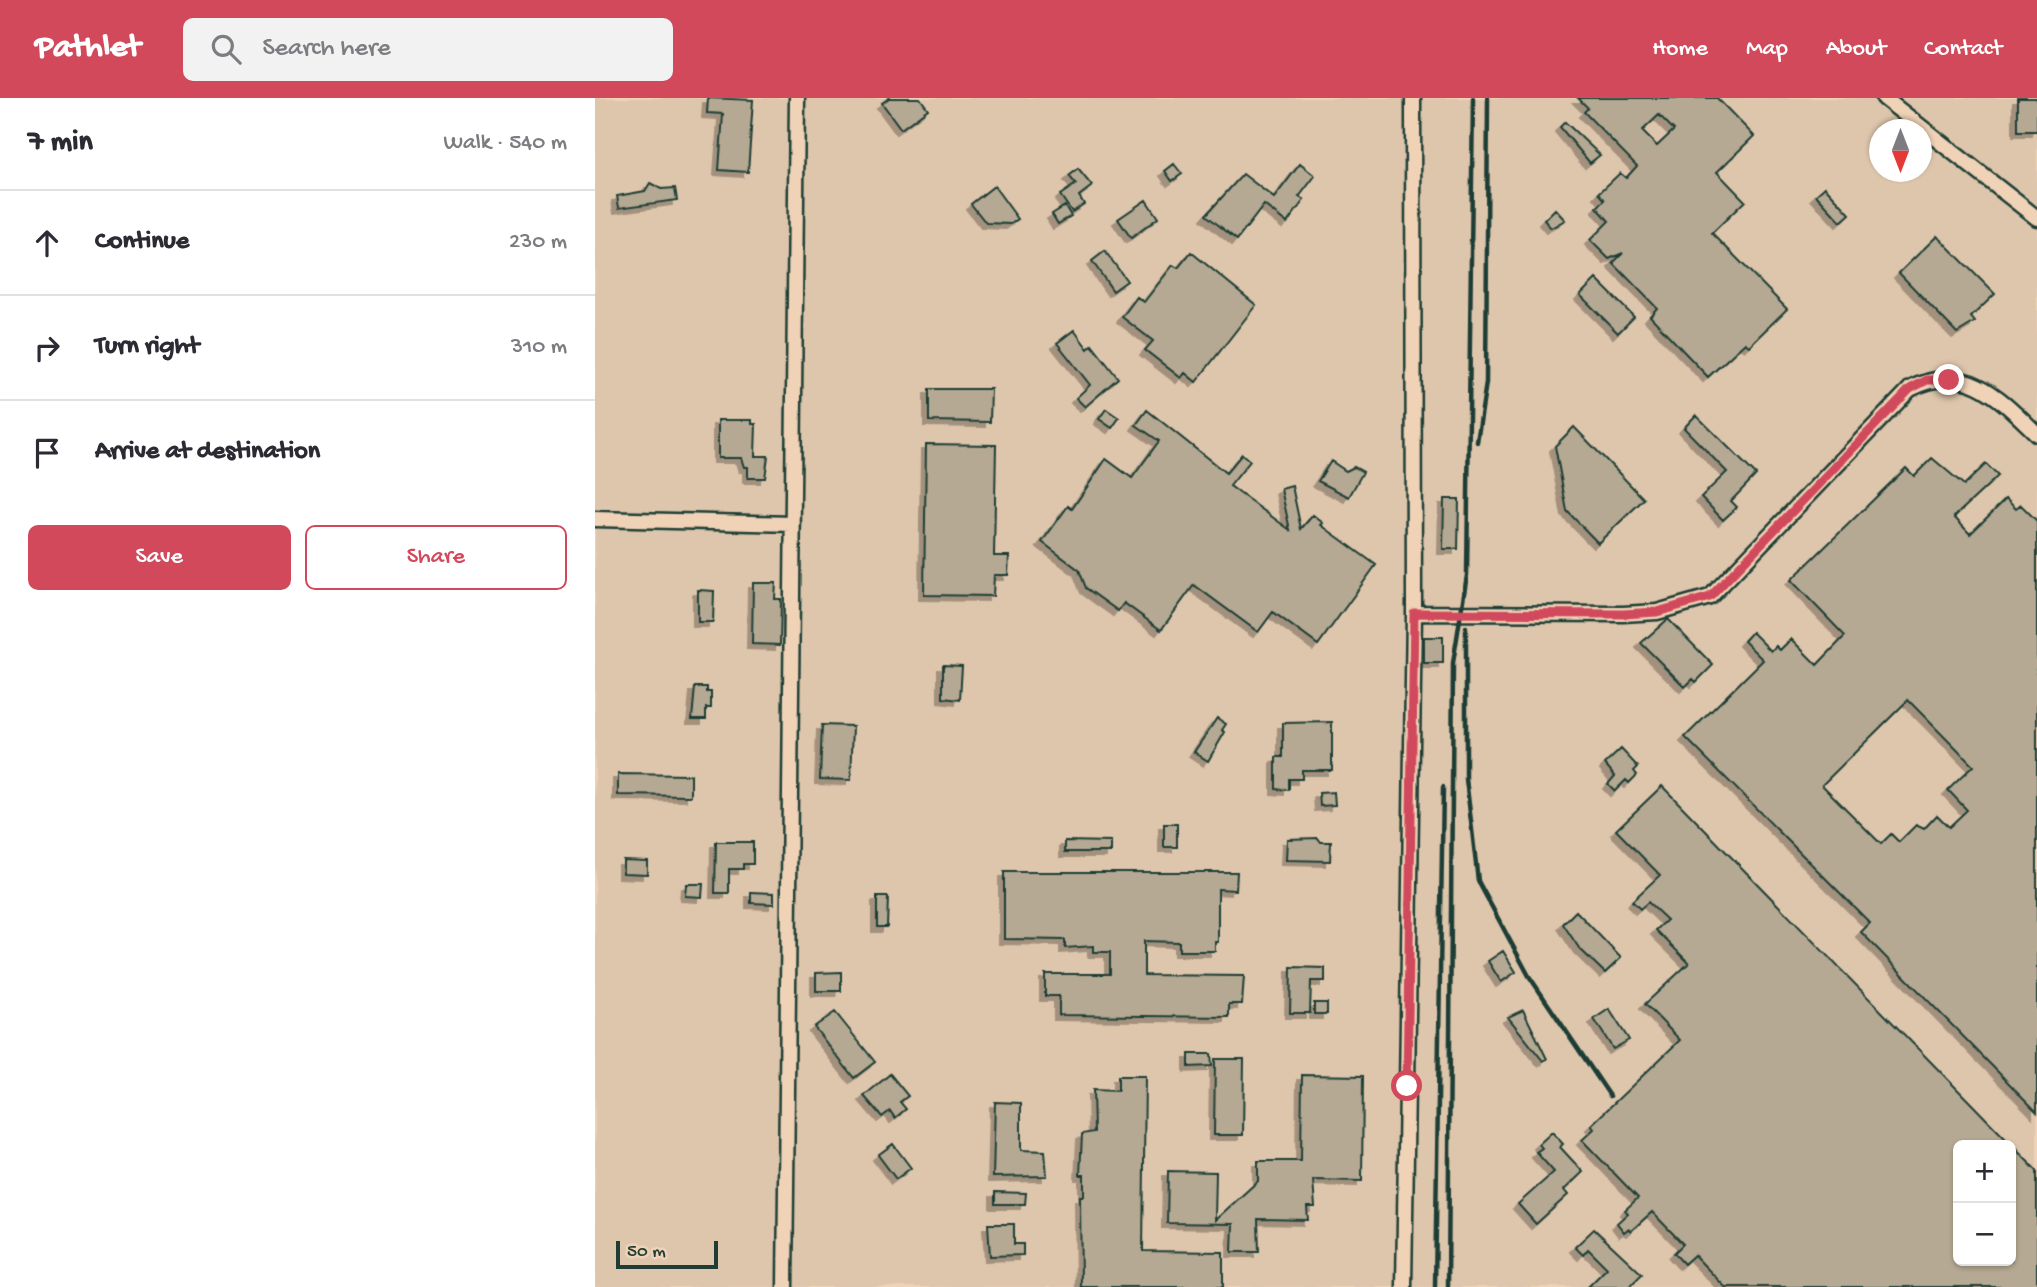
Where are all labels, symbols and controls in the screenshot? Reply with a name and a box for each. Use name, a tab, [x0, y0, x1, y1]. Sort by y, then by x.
search box	[183, 18, 673, 81]
text: Pathlet	[35, 30, 141, 68]
icon: search	[207, 30, 245, 68]
text: Search here	[263, 34, 391, 65]
text: Home	[1652, 35, 1708, 64]
text: Map	[1746, 35, 1788, 64]
text: About	[1826, 35, 1886, 64]
text: Contact	[1924, 35, 2002, 64]
north arrow	[1869, 119, 1932, 182]
text: 7 min	[28, 126, 93, 161]
text: Walk · 540 m	[443, 130, 567, 157]
icon: ahead	[28, 224, 66, 262]
text: Continue	[95, 227, 189, 258]
text: 230 m	[509, 229, 567, 256]
icon: right	[28, 329, 66, 367]
text: Turn right	[95, 332, 199, 363]
text: 310 m	[511, 334, 567, 361]
route end	[1933, 364, 1964, 395]
icon: arrive	[28, 434, 66, 472]
text: Arrive at destination	[95, 437, 320, 468]
button: Save	[28, 525, 291, 590]
button: Share	[305, 525, 567, 590]
route start	[1391, 1070, 1422, 1101]
map controls	[1953, 1140, 2016, 1266]
button: +	[1953, 1140, 2016, 1203]
button: −	[1953, 1203, 2016, 1266]
scale bar	[616, 1238, 717, 1270]
text: 50 m	[627, 1241, 666, 1264]

